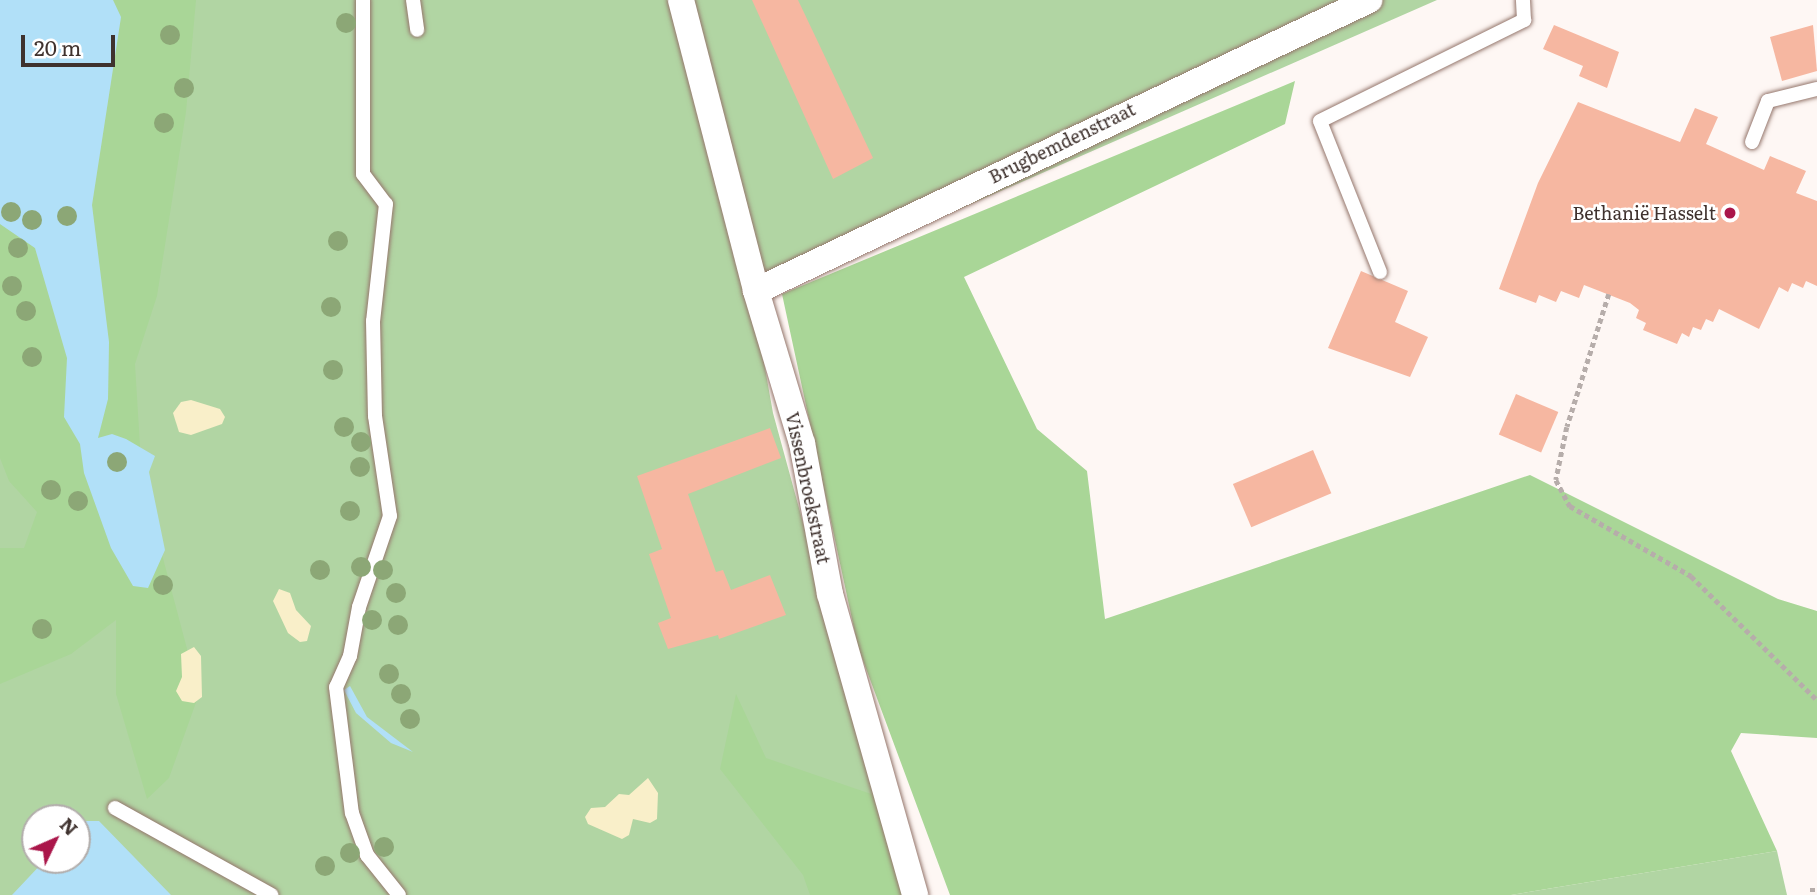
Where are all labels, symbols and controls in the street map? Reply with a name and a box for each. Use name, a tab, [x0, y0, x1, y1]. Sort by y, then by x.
scale bar	[24, 21, 119, 65]
text: 20 m	[34, 31, 81, 62]
street label: Brugbemdenstraat	[985, 98, 1139, 188]
place label: Bethanië Hasselt	[1572, 202, 1716, 224]
marker: Bethanië Hasselt	[1722, 205, 1738, 221]
street label: Vissenbroekstraat	[781, 410, 835, 566]
north arrow	[21, 804, 91, 874]
text: N	[54, 810, 85, 841]

